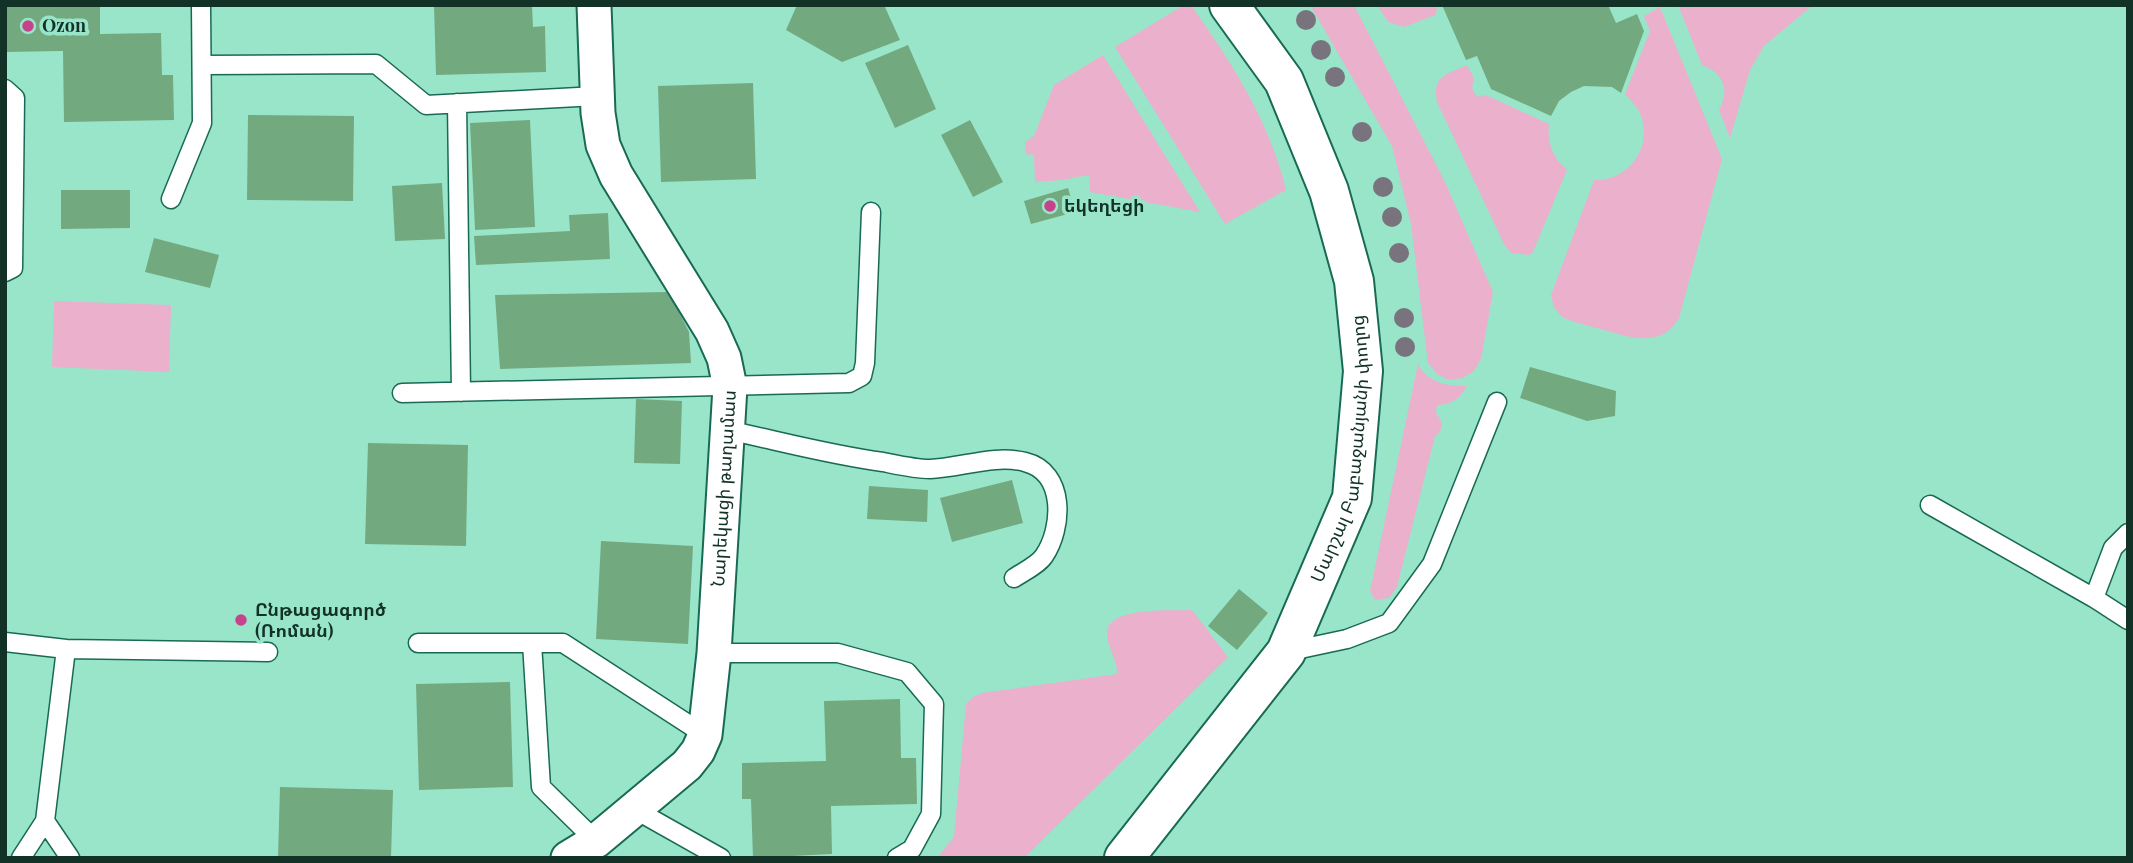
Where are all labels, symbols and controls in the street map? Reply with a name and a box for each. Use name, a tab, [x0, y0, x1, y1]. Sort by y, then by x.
place label: Ozon	[42, 13, 86, 37]
marker: Ozon	[20, 18, 36, 34]
place label: եկեղեցի	[1064, 193, 1145, 217]
marker: եկեղեցի	[1042, 198, 1058, 214]
street label: Մարշալ Բաբաջանյանի փողոց	[1304, 314, 1374, 586]
street label: Նարեկացի թաղամաս	[705, 389, 741, 587]
place label: Ընթացագործ (Ռոման)	[255, 597, 386, 642]
marker: Ընթացագործ (Ռոման)	[233, 612, 249, 628]

